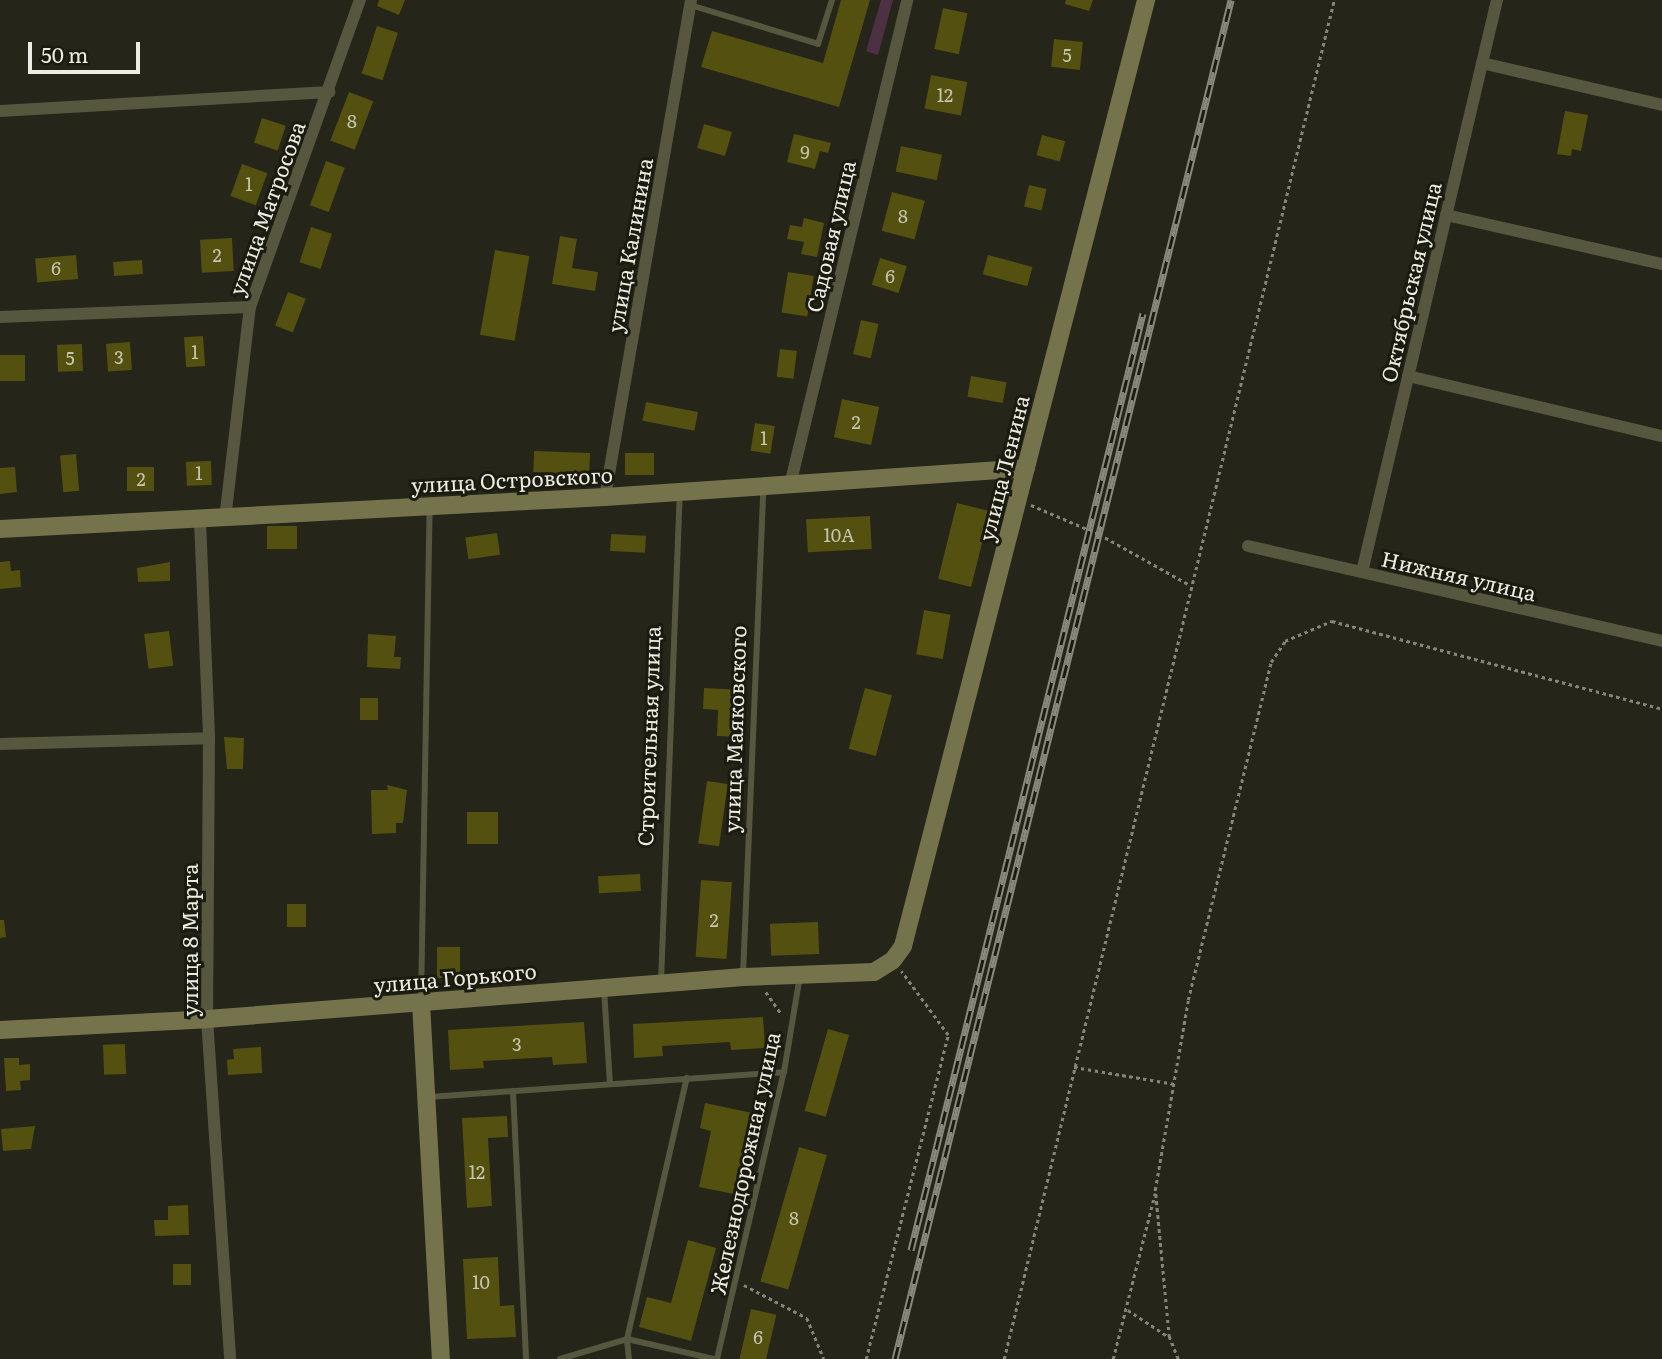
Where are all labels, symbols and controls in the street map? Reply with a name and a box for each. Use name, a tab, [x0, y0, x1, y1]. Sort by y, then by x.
scale bar	[32, 28, 144, 72]
text: 50 m	[41, 38, 88, 69]
house number: 5	[1062, 44, 1072, 66]
house number: 12	[937, 84, 953, 106]
house number: 8	[347, 110, 357, 132]
street label: улица Матросова	[223, 117, 309, 299]
house number: 9	[800, 141, 810, 163]
street label: улица Калинина	[601, 156, 657, 334]
street label: Садовая улица	[800, 158, 860, 314]
house number: 1	[245, 173, 253, 195]
street label: Октябрьская улица	[1375, 179, 1445, 385]
house number: 8	[898, 205, 908, 227]
house number: 2	[212, 244, 222, 266]
house number: 6	[51, 257, 61, 279]
house number: 6	[885, 265, 895, 287]
house number: 1	[191, 341, 199, 363]
house number: 3	[114, 346, 124, 368]
house number: 5	[65, 347, 75, 369]
street label: улица Ленина	[973, 392, 1033, 544]
house number: 2	[851, 411, 861, 433]
house number: 1	[760, 427, 768, 449]
street label: улица Островского	[411, 461, 613, 497]
house number: 1	[195, 462, 203, 484]
house number: 2	[136, 468, 146, 490]
house number: 10А	[824, 524, 854, 546]
street label: Нижняя улица	[1379, 545, 1539, 605]
street label: Строительная улица	[632, 625, 664, 847]
street label: улица Маяковского	[718, 625, 750, 833]
street label: улица 8 Марта	[176, 863, 202, 1017]
house number: 2	[709, 909, 719, 931]
street label: улица Горького	[372, 957, 538, 997]
street label: Железнодорожная улица	[704, 1030, 784, 1296]
house number: 3	[512, 1033, 522, 1055]
house number: 12	[469, 1161, 485, 1183]
house number: 8	[789, 1207, 799, 1229]
house number: 10	[472, 1271, 490, 1293]
house number: 6	[753, 1326, 763, 1348]

